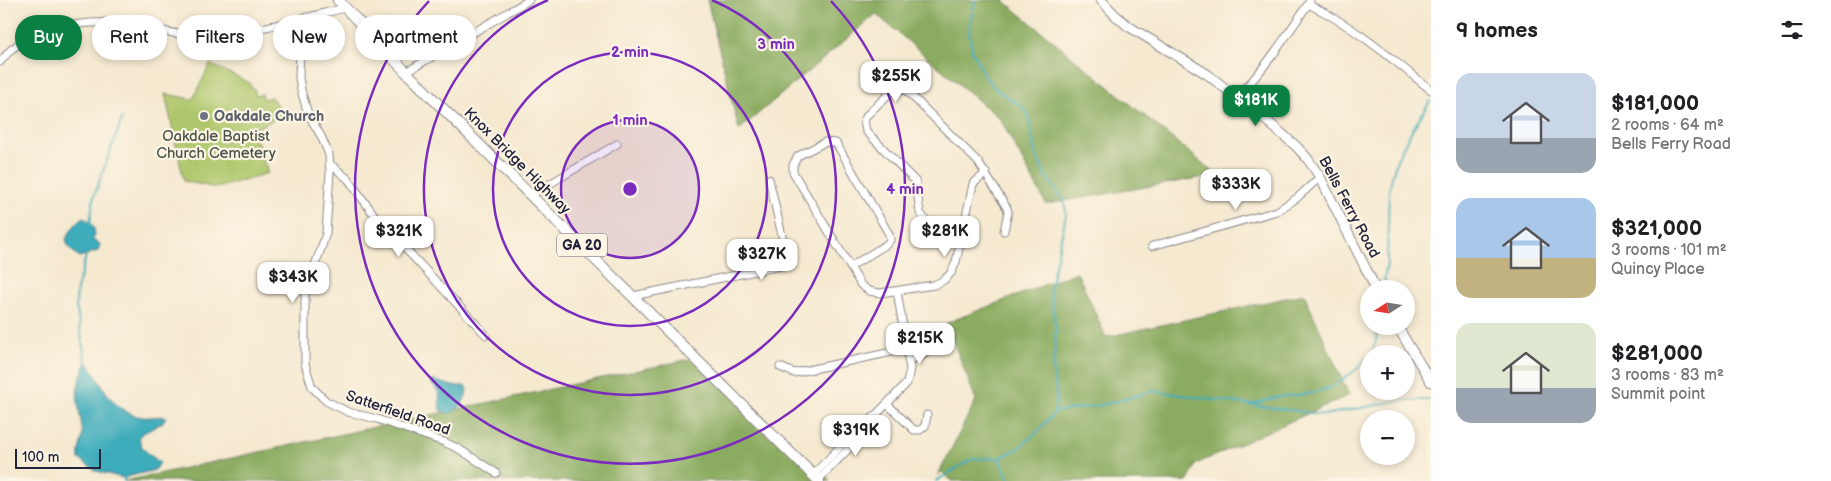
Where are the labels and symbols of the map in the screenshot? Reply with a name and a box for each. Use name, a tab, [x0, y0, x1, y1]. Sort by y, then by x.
text: 3 min	[757, 35, 795, 54]
text: 2 min	[611, 43, 649, 62]
pin: $255K	[861, 61, 931, 103]
pin: $181K	[1221, 84, 1291, 127]
street label: Knox Bridge Highway	[460, 104, 574, 218]
place label: Oakdale Church	[214, 107, 324, 126]
marker: Oakdale Church	[198, 110, 210, 122]
text: 1 min	[612, 111, 648, 130]
park label: Oakdale Baptist Church Cemetery	[156, 127, 276, 163]
street label: Bells Ferry Road	[1314, 153, 1384, 261]
pin: $333K	[1201, 168, 1271, 211]
centre of rings	[621, 180, 639, 198]
text: 4 min	[886, 180, 924, 199]
pin: $321K	[364, 216, 434, 258]
pin: $281K	[910, 216, 980, 258]
road number: GA 20	[557, 234, 607, 256]
pin: $327K	[727, 238, 797, 281]
pin: $343K	[258, 262, 328, 304]
north arrow	[1360, 280, 1415, 335]
pin: $215K	[885, 322, 955, 365]
street label: Satterfield Road	[343, 386, 453, 440]
pin: $319K	[821, 414, 891, 457]
scale bar	[15, 446, 101, 469]

